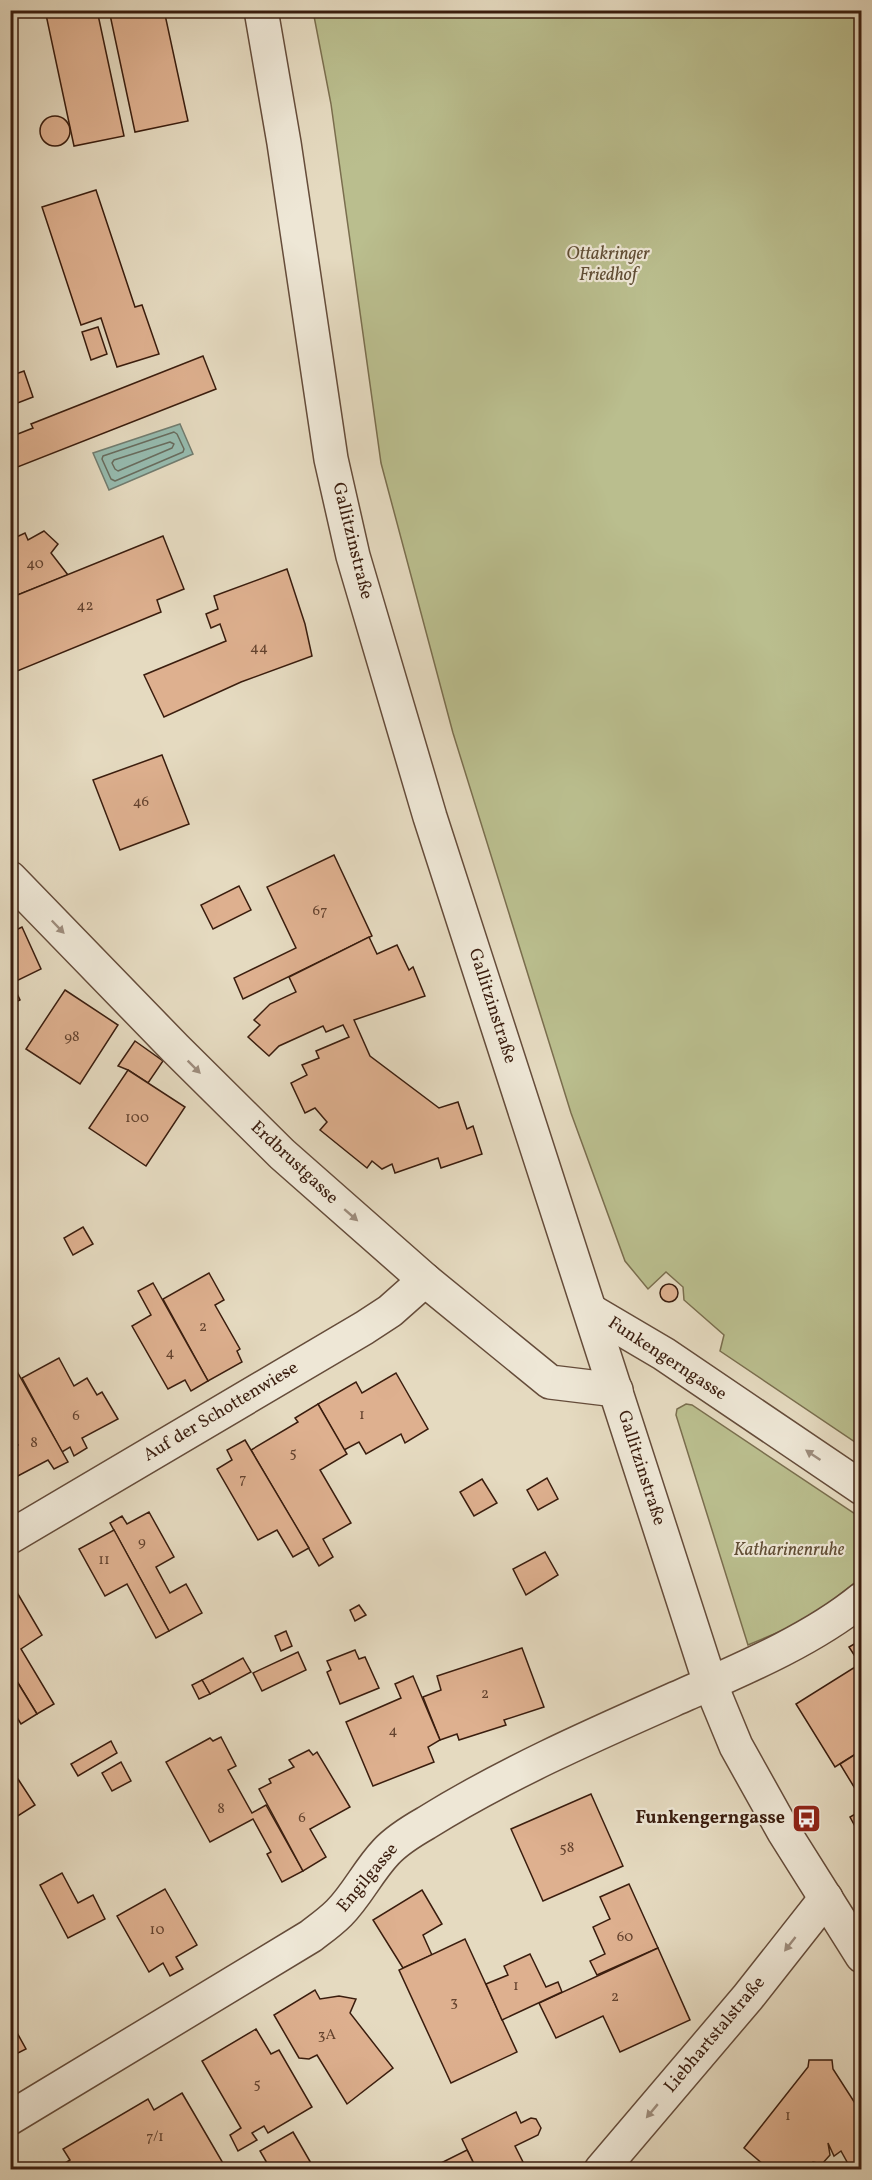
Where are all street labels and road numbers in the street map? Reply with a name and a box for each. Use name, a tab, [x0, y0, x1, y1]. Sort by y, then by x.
street label: Gallitzinstraße	[325, 480, 379, 602]
street label: Gallitzinstraße	[462, 945, 522, 1067]
street label: Erdbrustgasse	[244, 1116, 344, 1210]
street label: Funkengerngasse	[603, 1311, 731, 1407]
street label: Auf der Schottenwiese	[139, 1356, 303, 1468]
street label: Gallitzinstraße	[611, 1407, 671, 1529]
street label: Engilgasse	[332, 1838, 404, 1918]
street label: Liebhartstalstraße	[659, 1971, 771, 2099]

